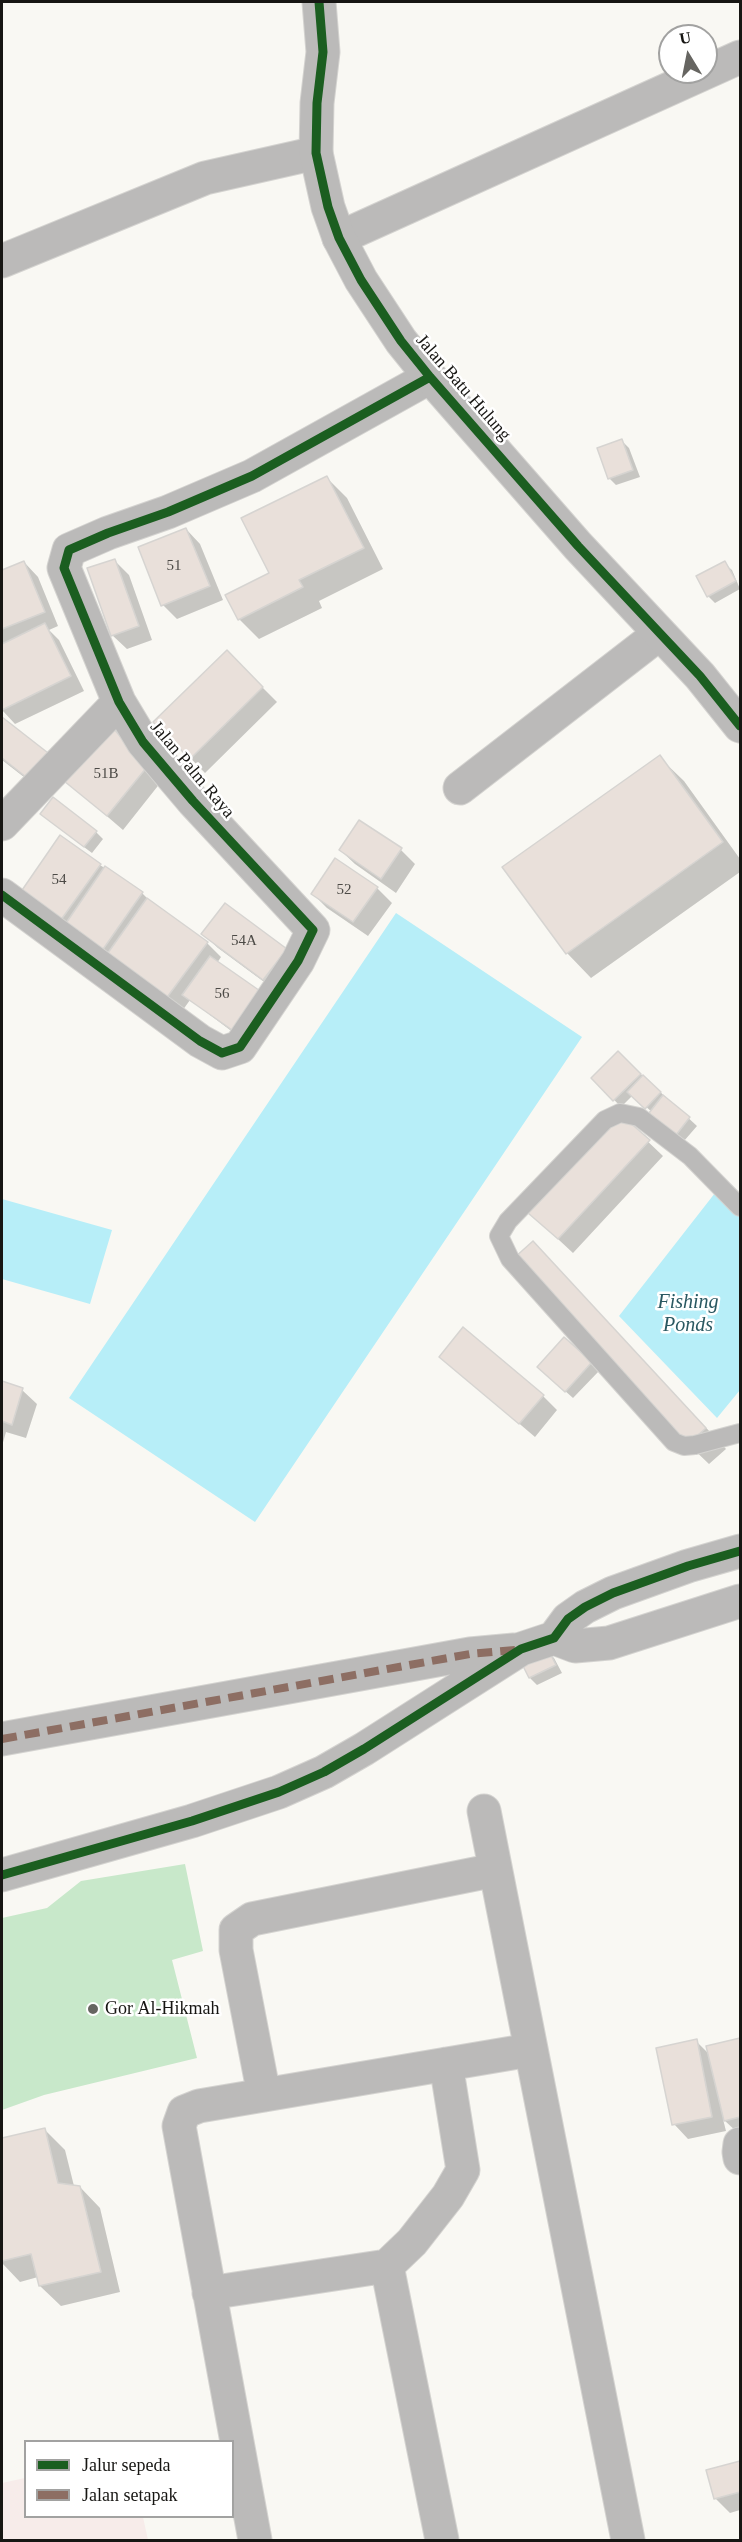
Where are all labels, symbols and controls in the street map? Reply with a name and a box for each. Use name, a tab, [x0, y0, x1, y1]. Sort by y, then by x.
north arrow	[658, 24, 718, 84]
text: U	[678, 28, 692, 47]
street label: Jalan Batu Hulung	[411, 330, 515, 446]
house number: 51	[166, 557, 182, 575]
street label: Jalan Palm Raya	[145, 717, 239, 823]
house number: 51B	[93, 765, 119, 783]
house number: 54	[52, 871, 66, 889]
house number: 52	[336, 881, 352, 899]
house number: 54A	[231, 932, 257, 950]
house number: 56	[214, 985, 230, 1003]
water label: Fishing Ponds	[657, 1291, 719, 1338]
place label: Gor Al-Hikmah	[105, 1998, 219, 2020]
marker: Gor Al-Hikmah	[86, 2002, 100, 2016]
legend	[24, 2440, 234, 2518]
text: Jalur sepeda	[82, 2455, 170, 2475]
text: Jalan setapak	[82, 2485, 177, 2505]

